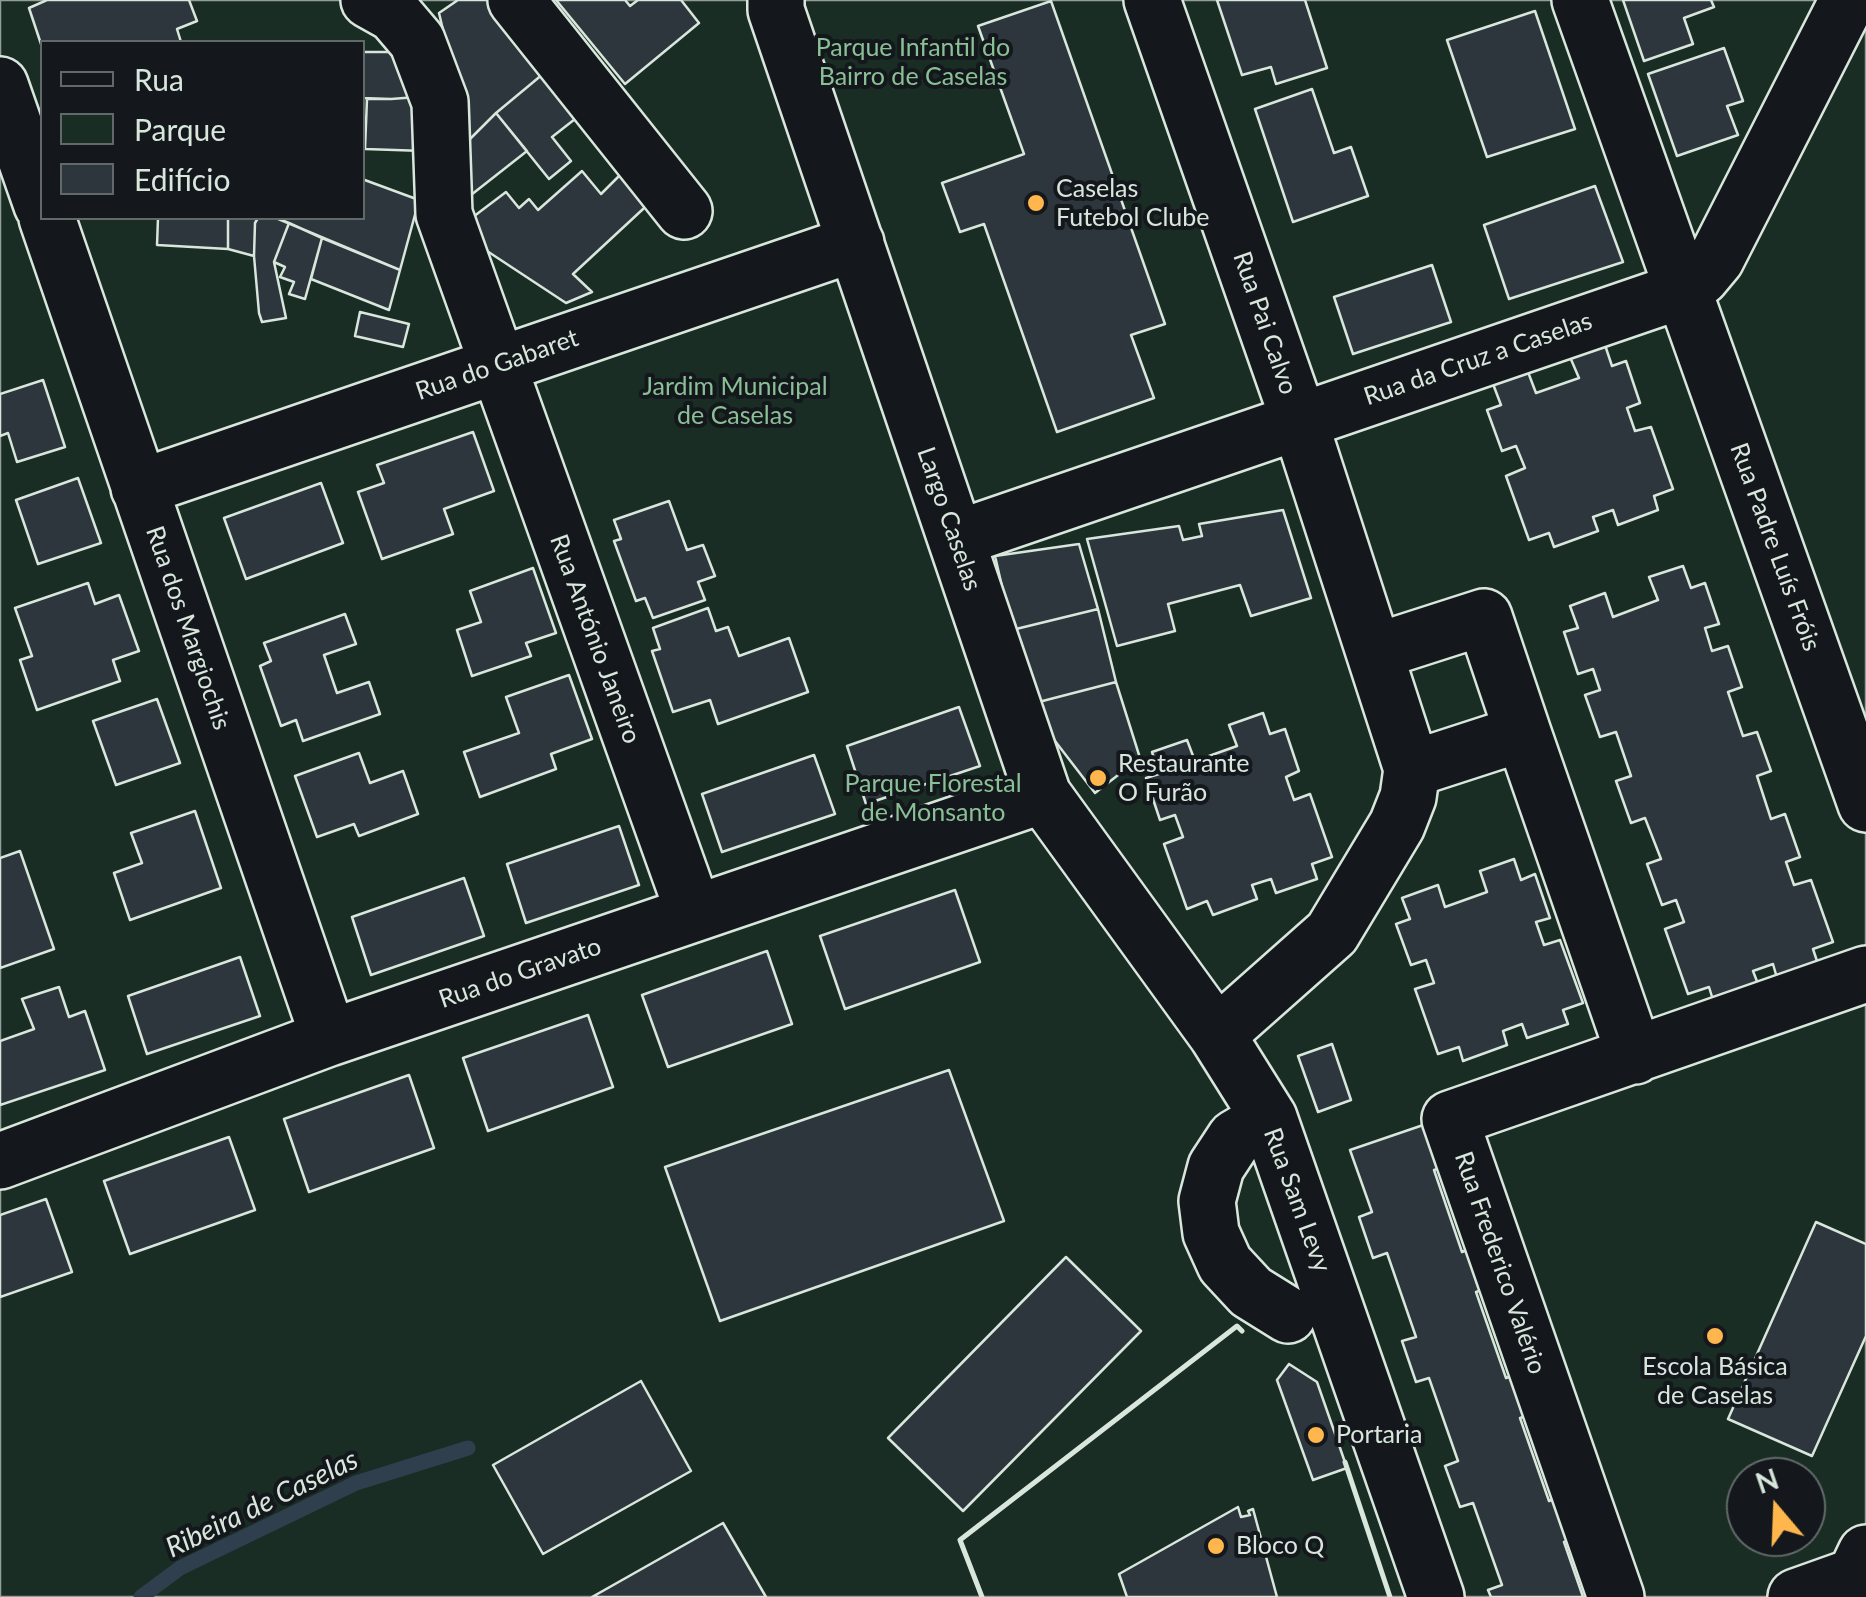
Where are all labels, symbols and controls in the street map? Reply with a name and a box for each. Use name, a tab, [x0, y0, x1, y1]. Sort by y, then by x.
park label: Parque Infantil do Bairro de Caselas	[816, 33, 1010, 92]
legend	[40, 40, 365, 220]
text: Rua	[134, 61, 184, 97]
text: Parque	[134, 111, 226, 147]
text: Edifício	[134, 161, 230, 197]
place label: Caselas Futebol Clube	[1056, 174, 1209, 233]
marker: Caselas Futebol Clube	[1025, 192, 1047, 214]
street label: Rua Pai Calvo	[1227, 248, 1303, 398]
street label: Rua da Cruz a Caselas	[1360, 306, 1596, 412]
street label: Rua do Gabaret	[412, 323, 582, 407]
park label: Jardim Municipal de Caselas	[642, 372, 828, 431]
street label: Rua Padre Luís Fróis	[1723, 439, 1827, 655]
street label: Largo Caselas	[910, 443, 988, 595]
street label: Rua dos Margiochis	[139, 522, 237, 734]
street label: Rua António Janeiro	[543, 530, 647, 748]
place label: Restaurante O Furão	[1118, 749, 1249, 808]
marker: Restaurante O Furão	[1087, 767, 1109, 789]
park label: Parque Florestal de Monsanto	[844, 769, 1022, 828]
street label: Rua do Gravato	[435, 931, 605, 1015]
street label: Rua Sam Levy	[1257, 1124, 1337, 1276]
street label: Rua Frederico Valério	[1448, 1148, 1552, 1378]
marker: Escola Básica de Caselas	[1704, 1325, 1726, 1347]
place label: Escola Básica de Caselas	[1642, 1352, 1788, 1411]
place label: Portaria	[1336, 1420, 1423, 1450]
marker: Portaria	[1305, 1424, 1327, 1446]
water label: Ribeira de Caselas	[160, 1443, 364, 1565]
north arrow	[1726, 1457, 1826, 1557]
text: N	[1751, 1461, 1783, 1500]
place label: Bloco Q	[1236, 1531, 1324, 1561]
marker: Bloco Q	[1205, 1535, 1227, 1557]

